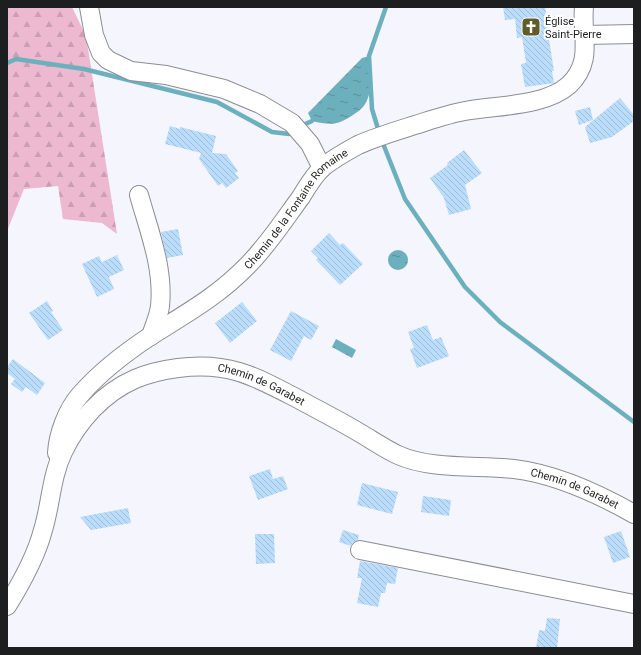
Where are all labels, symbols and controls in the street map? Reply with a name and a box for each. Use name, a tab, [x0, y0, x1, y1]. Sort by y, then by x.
place label: Église Saint-Pierre	[545, 15, 602, 41]
church icon: Église Saint-Pierre	[520, 16, 542, 38]
street label: Chemin de la Fontaine Romaine	[242, 146, 351, 272]
street label: Chemin de Garabet	[217, 361, 307, 409]
street label: Chemin de Garabet	[529, 466, 621, 512]

